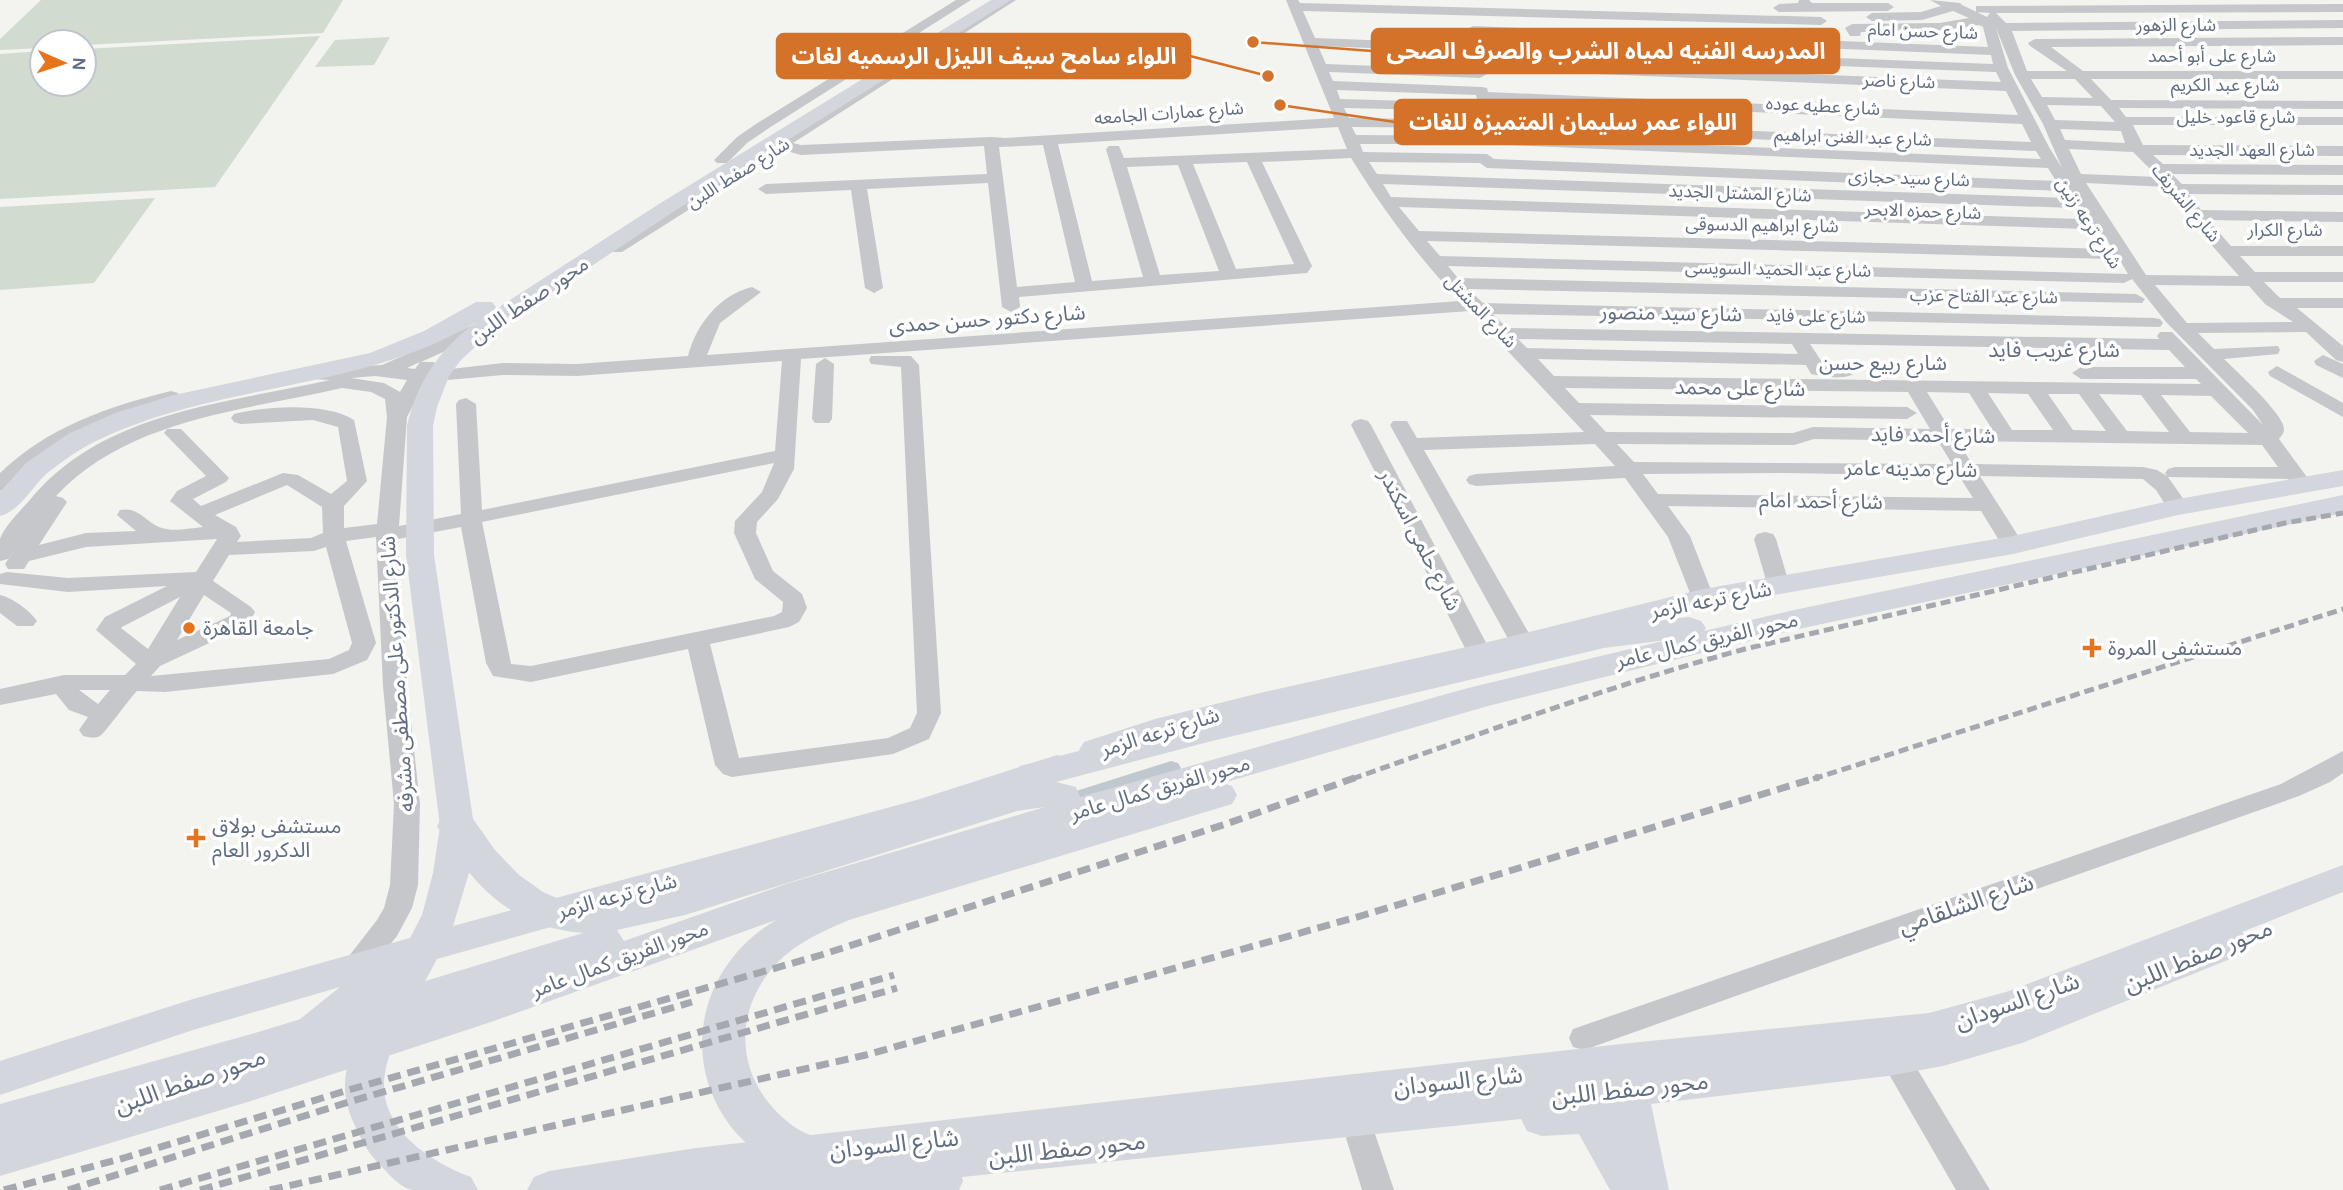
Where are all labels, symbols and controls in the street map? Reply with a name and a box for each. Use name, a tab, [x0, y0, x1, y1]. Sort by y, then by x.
street label: شارع الزهور	[2135, 14, 2216, 39]
street label: شارع حسن امام	[1867, 18, 1979, 47]
north arrow	[28, 28, 98, 98]
callout: المدرسه الفنيه لمياه الشرب والصرف الصحى	[1372, 29, 1839, 73]
callout: اللواء سامح سيف الليزل الرسميه لغات	[777, 34, 1190, 78]
text: المدرسه الفنيه لمياه الشرب والصرف الصحى	[1386, 38, 1826, 65]
text: اللواء سامح سيف الليزل الرسميه لغات	[791, 43, 1177, 73]
street label: شارع على أبو أحمد	[2148, 45, 2276, 70]
text: N	[68, 56, 90, 71]
street label: شارع ناصر	[1861, 69, 1936, 96]
street label: شارع عبد الكريم	[2171, 74, 2279, 99]
street label: شارع عطيه عوده	[1765, 92, 1881, 123]
street label: شارع عمارات الجامعه	[1093, 97, 1245, 132]
callout: اللواء عمر سليمان المتميزه للغات	[1395, 100, 1751, 144]
street label: شارع قاعود خليل	[2177, 106, 2295, 131]
text: اللواء عمر سليمان المتميزه للغات	[1409, 109, 1737, 136]
street label: شارع عبد الغنى ابراهيم	[1774, 123, 1932, 154]
street label: شارع صفط اللبن	[682, 133, 795, 216]
street label: شارع العهد الجديد	[2189, 139, 2315, 164]
street label: شارع الشريف	[2145, 159, 2225, 249]
street label: شارع سيد حجازى	[1848, 165, 1970, 194]
street label: شارع ترعه زنين	[2049, 173, 2127, 274]
street label: شارع المشتل الجديد	[1668, 180, 1812, 209]
street label: شارع حمزه الابحر	[1863, 198, 1982, 227]
street label: شارع ابراهيم الدسوقى	[1685, 213, 1839, 240]
street label: شارع الكرار	[2246, 219, 2323, 244]
street label: محور صفط اللبن	[465, 251, 593, 349]
street label: شارع عبد الحميد السويسى	[1685, 256, 1871, 285]
street label: شارع المشتل	[1438, 270, 1522, 354]
street label: شارع عبد الفتاح عزب	[1910, 284, 2058, 311]
street label: شارع دكتور حسن حمدى	[888, 300, 1086, 341]
street label: شارع سيد منصور	[1599, 300, 1742, 329]
street label: شارع على فايد	[1766, 304, 1866, 331]
street label: شارع غريب فايد	[1988, 338, 2120, 365]
street label: شارع ربيع حسن	[1819, 351, 1947, 378]
street label: شارع على محمد	[1674, 375, 1806, 404]
street label: شارع أحمد فايد	[1871, 421, 1995, 451]
street label: شارع مدينه عامر	[1843, 456, 1978, 485]
street label: شارع حلمى اسكندر	[1371, 464, 1466, 616]
street label: شارع أحمد امام	[1759, 487, 1883, 518]
street label: شارع الدكتور على مصطفى مشرفه	[375, 535, 422, 813]
street label: شارع ترعه الزمر	[1647, 576, 1774, 627]
street label: محور الفريق كمال عامر	[1613, 607, 1801, 674]
place label: جامعة القاهرة	[203, 616, 314, 640]
marker: جامعة القاهرة	[181, 620, 197, 636]
place label: مستشفى المروة	[2108, 636, 2242, 660]
marker: مستشفى المروة	[2082, 638, 2102, 658]
street label: شارع ترعه الزمر	[1097, 703, 1223, 765]
street label: محور الفريق كمال عامر	[1066, 751, 1253, 826]
place label: مستشفى بولاق الدكرور العام	[212, 814, 341, 866]
marker: مستشفى بولاق الدكرور العام	[186, 828, 206, 848]
street label: شارع ترعه الزمر	[554, 868, 680, 927]
street label: شارع الشلقامي	[1895, 868, 2039, 945]
street label: محور صفط اللبن	[2120, 913, 2276, 999]
street label: محور الفريق كمال عامر	[527, 916, 712, 1003]
street label: شارع السودان	[1951, 967, 2084, 1038]
street label: محور صفط اللبن	[111, 1042, 269, 1120]
street label: شارع السودان	[1392, 1060, 1524, 1105]
street label: محور صفط اللبن	[1550, 1067, 1710, 1111]
street label: شارع السودان	[828, 1123, 960, 1168]
street label: محور صفط اللبن	[987, 1127, 1147, 1171]

